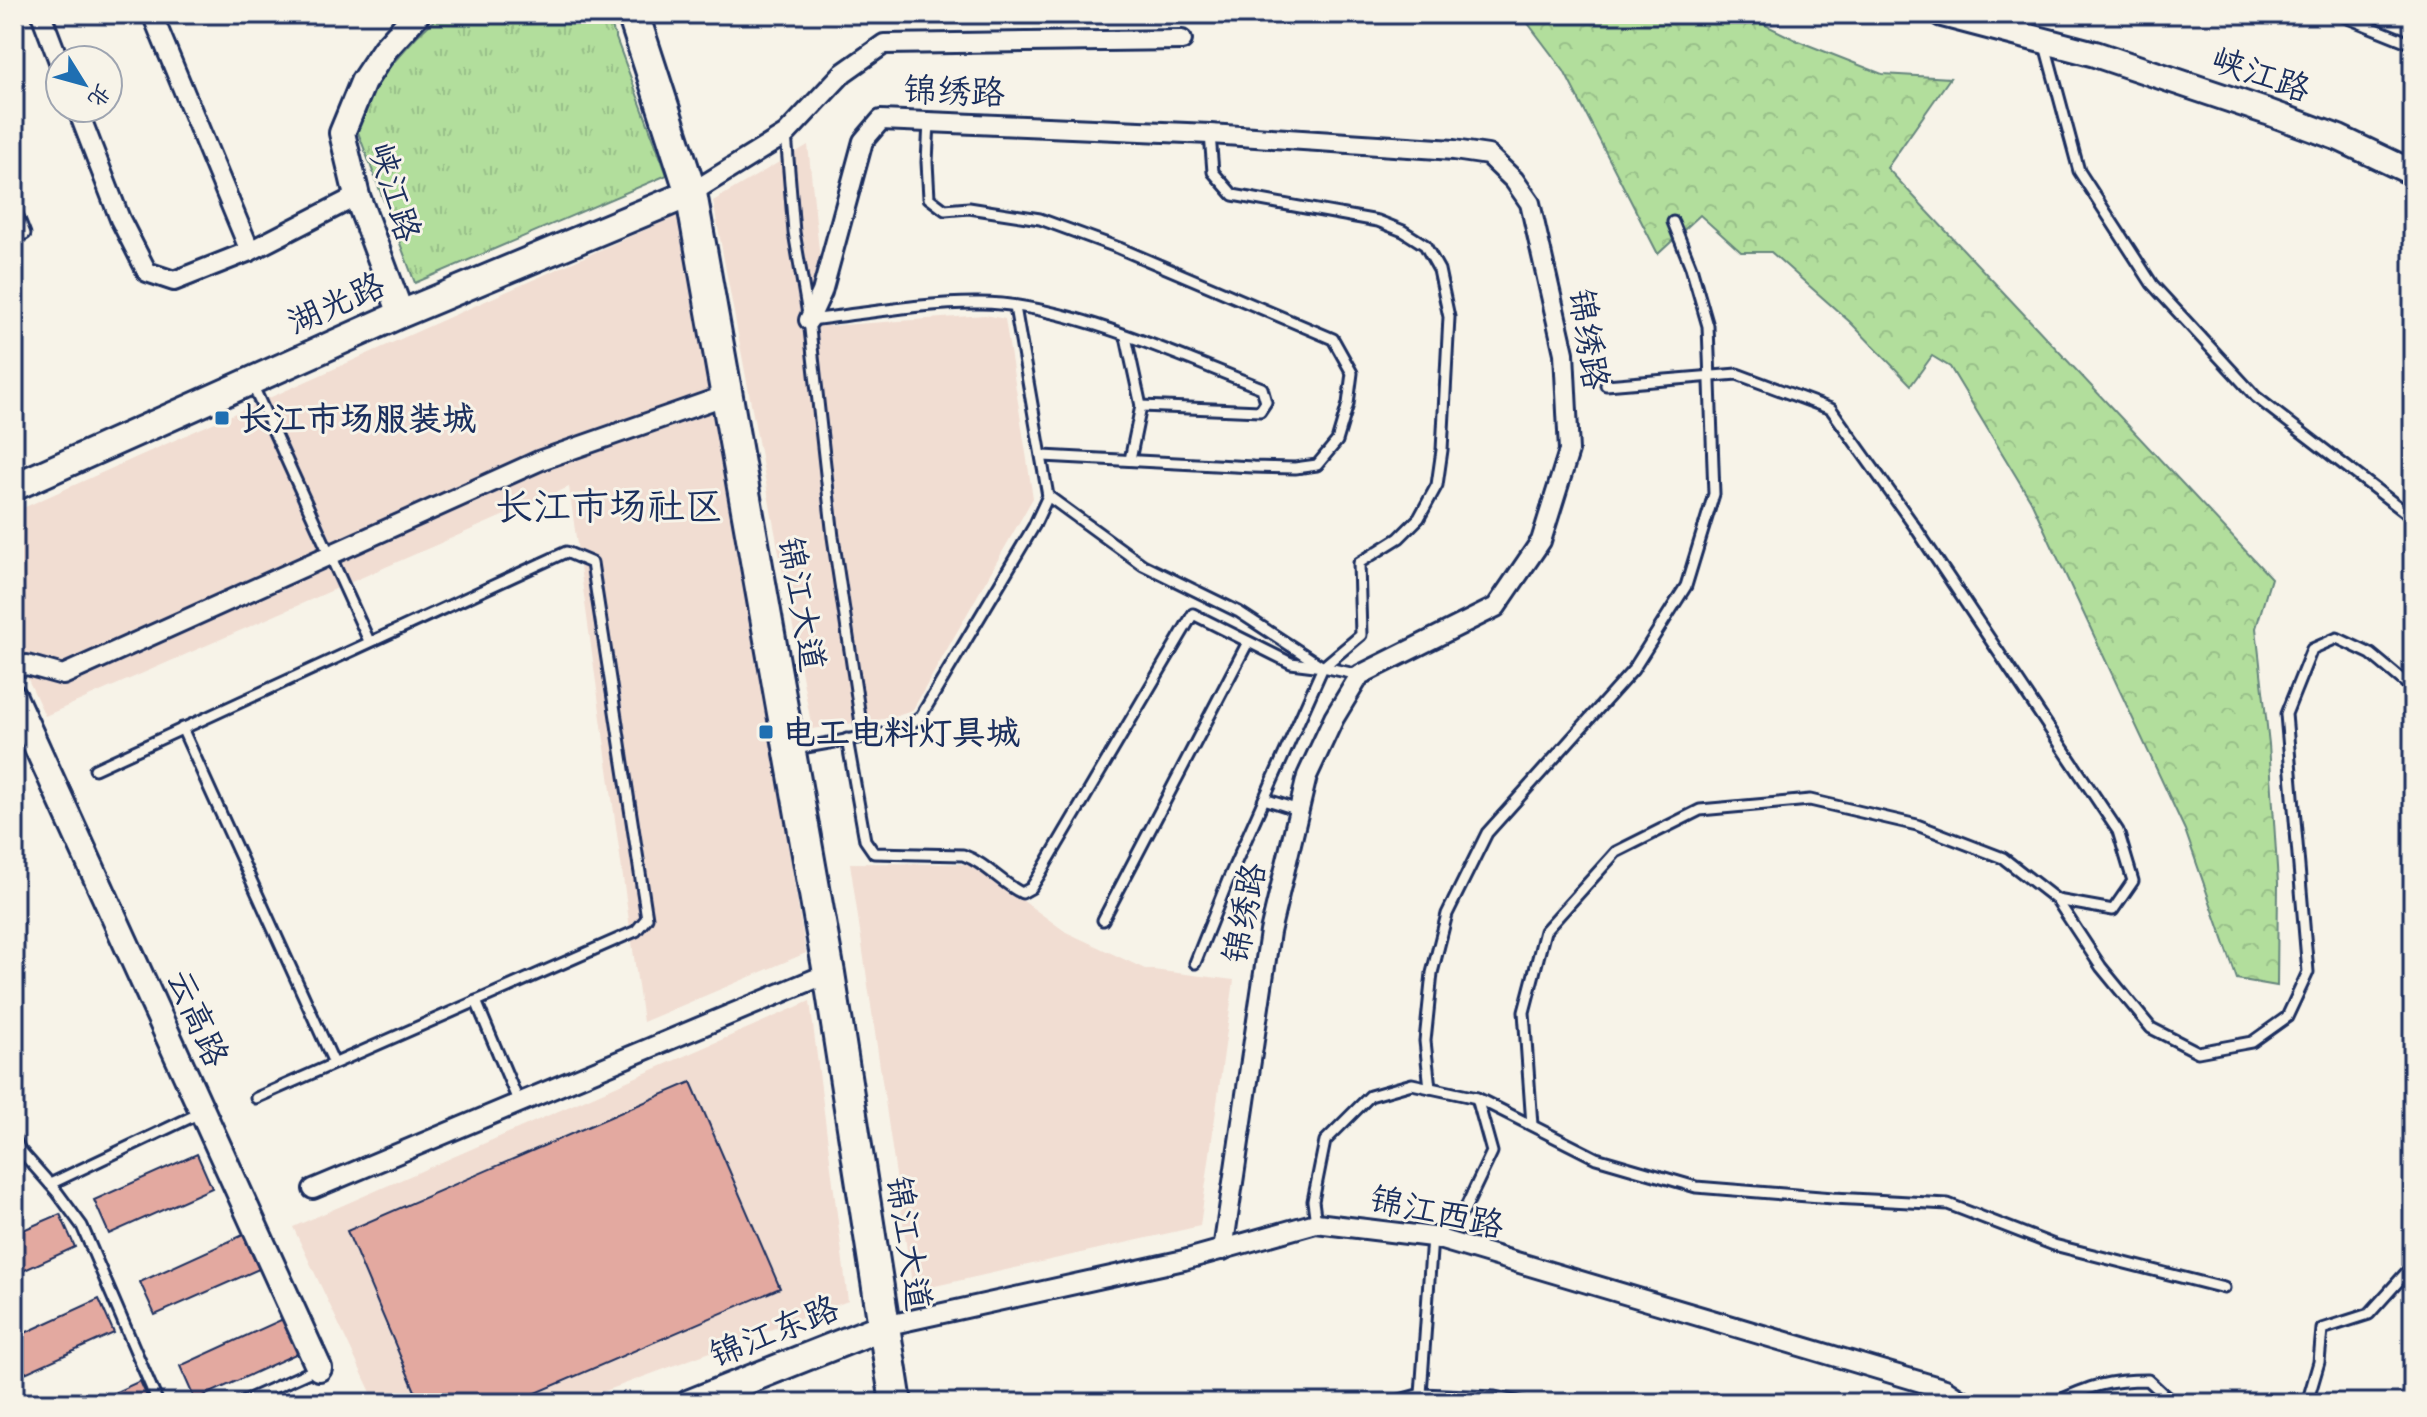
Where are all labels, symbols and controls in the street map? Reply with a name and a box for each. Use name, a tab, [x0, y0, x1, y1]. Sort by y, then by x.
street label: 峡江路	[2206, 38, 2316, 110]
north arrow	[44, 44, 124, 124]
street label: 锦绣路	[902, 69, 1006, 113]
text: 北	[82, 79, 117, 113]
street label: 峡江路	[360, 137, 430, 247]
street label: 湖光路	[281, 264, 391, 342]
street label: 锦绣路	[1561, 285, 1617, 393]
place label: 长江市场服装城	[238, 398, 476, 439]
marker: 长江市场服装城	[213, 409, 231, 427]
district label: 长江市场社区	[495, 483, 723, 529]
street label: 锦江大道	[770, 533, 834, 675]
place label: 电工电料灯具城	[782, 712, 1020, 753]
marker: 电工电料灯具城	[757, 723, 775, 741]
street label: 锦绣路	[1214, 859, 1274, 967]
street label: 云高路	[159, 963, 237, 1073]
street label: 锦江大道	[878, 1173, 940, 1313]
street label: 锦江西路	[1366, 1178, 1508, 1246]
street label: 锦江东路	[703, 1287, 845, 1375]

